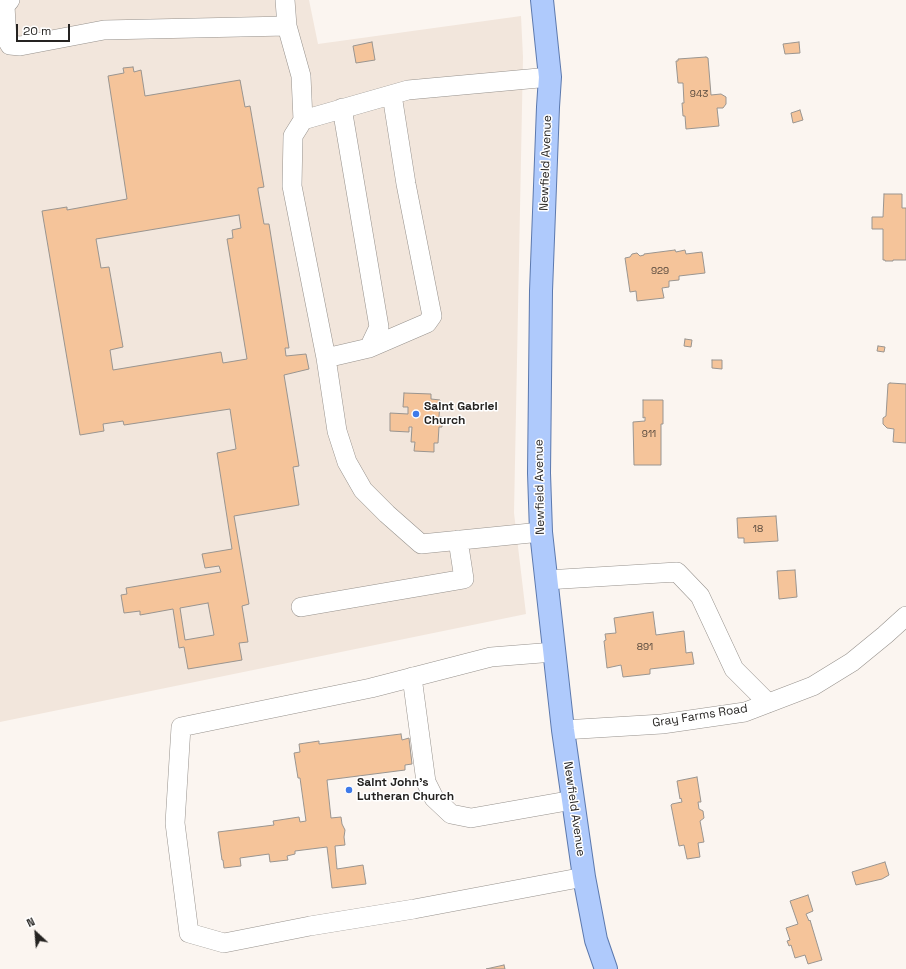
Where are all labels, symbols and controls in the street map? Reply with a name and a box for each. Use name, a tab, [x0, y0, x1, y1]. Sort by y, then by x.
scale bar	[18, 16, 72, 42]
text: 20 m	[23, 23, 51, 39]
house number: 943	[690, 88, 708, 100]
street label: Newfield Avenue	[537, 115, 555, 211]
house number: 929	[651, 265, 669, 277]
place label: Saint Gabriel Church	[424, 400, 498, 428]
marker: Saint Gabriel Church	[411, 409, 421, 419]
house number: 911	[642, 428, 656, 440]
street label: Newfield Avenue	[532, 439, 548, 535]
house number: 18	[753, 523, 763, 535]
house number: 891	[637, 641, 653, 653]
street label: Gray Farms Road	[651, 701, 749, 731]
street label: Newfield Avenue	[560, 761, 588, 857]
place label: Saint John's Lutheran Church	[357, 776, 454, 804]
marker: Saint John's Lutheran Church	[344, 785, 354, 795]
north arrow	[16, 913, 56, 953]
text: N	[24, 914, 37, 930]

